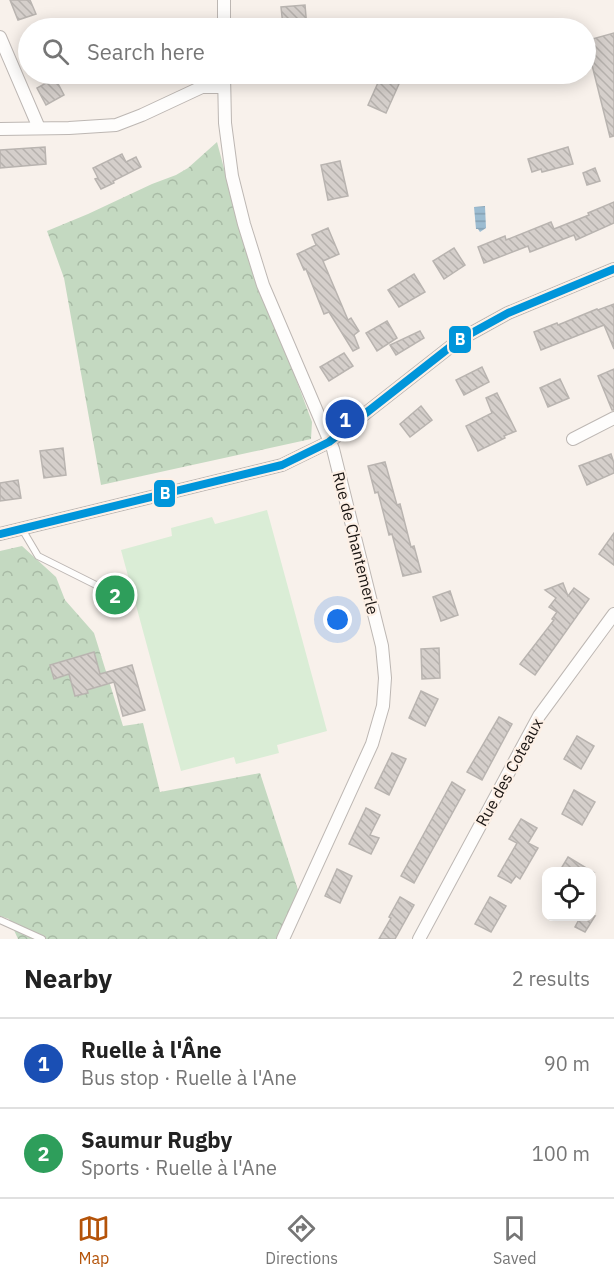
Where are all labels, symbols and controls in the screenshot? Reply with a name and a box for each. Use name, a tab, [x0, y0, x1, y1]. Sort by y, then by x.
search box	[18, 18, 596, 84]
icon: search	[39, 35, 72, 68]
text: Search here	[87, 37, 205, 66]
line badge: B	[448, 325, 472, 354]
text: B	[455, 329, 466, 349]
pin: 1	[326, 396, 364, 442]
street label: Rue de Chantemerle	[329, 470, 383, 617]
line badge: B	[153, 479, 176, 508]
text: B	[160, 483, 171, 503]
pin: 2	[96, 572, 134, 618]
your location	[323, 605, 352, 634]
street label: Rue des Coteaux	[471, 714, 547, 830]
map controls	[542, 867, 596, 921]
button: locate	[542, 867, 596, 921]
text: Nearby	[24, 961, 112, 995]
text: 2 results	[512, 965, 590, 992]
text: Ruelle à l'Âne	[81, 1035, 222, 1064]
text: 1	[38, 1050, 50, 1077]
text: 90 m	[544, 1050, 590, 1077]
text: Bus stop · Ruelle à l'Ane	[81, 1064, 297, 1091]
text: Saumur Rugby	[81, 1125, 232, 1154]
text: 2	[38, 1140, 50, 1167]
text: 100 m	[532, 1140, 590, 1167]
text: Sports · Ruelle à l'Ane	[81, 1154, 277, 1181]
tab: Map	[77, 1212, 110, 1268]
tab: Directions	[265, 1212, 338, 1268]
tab: Saved	[493, 1212, 537, 1268]

